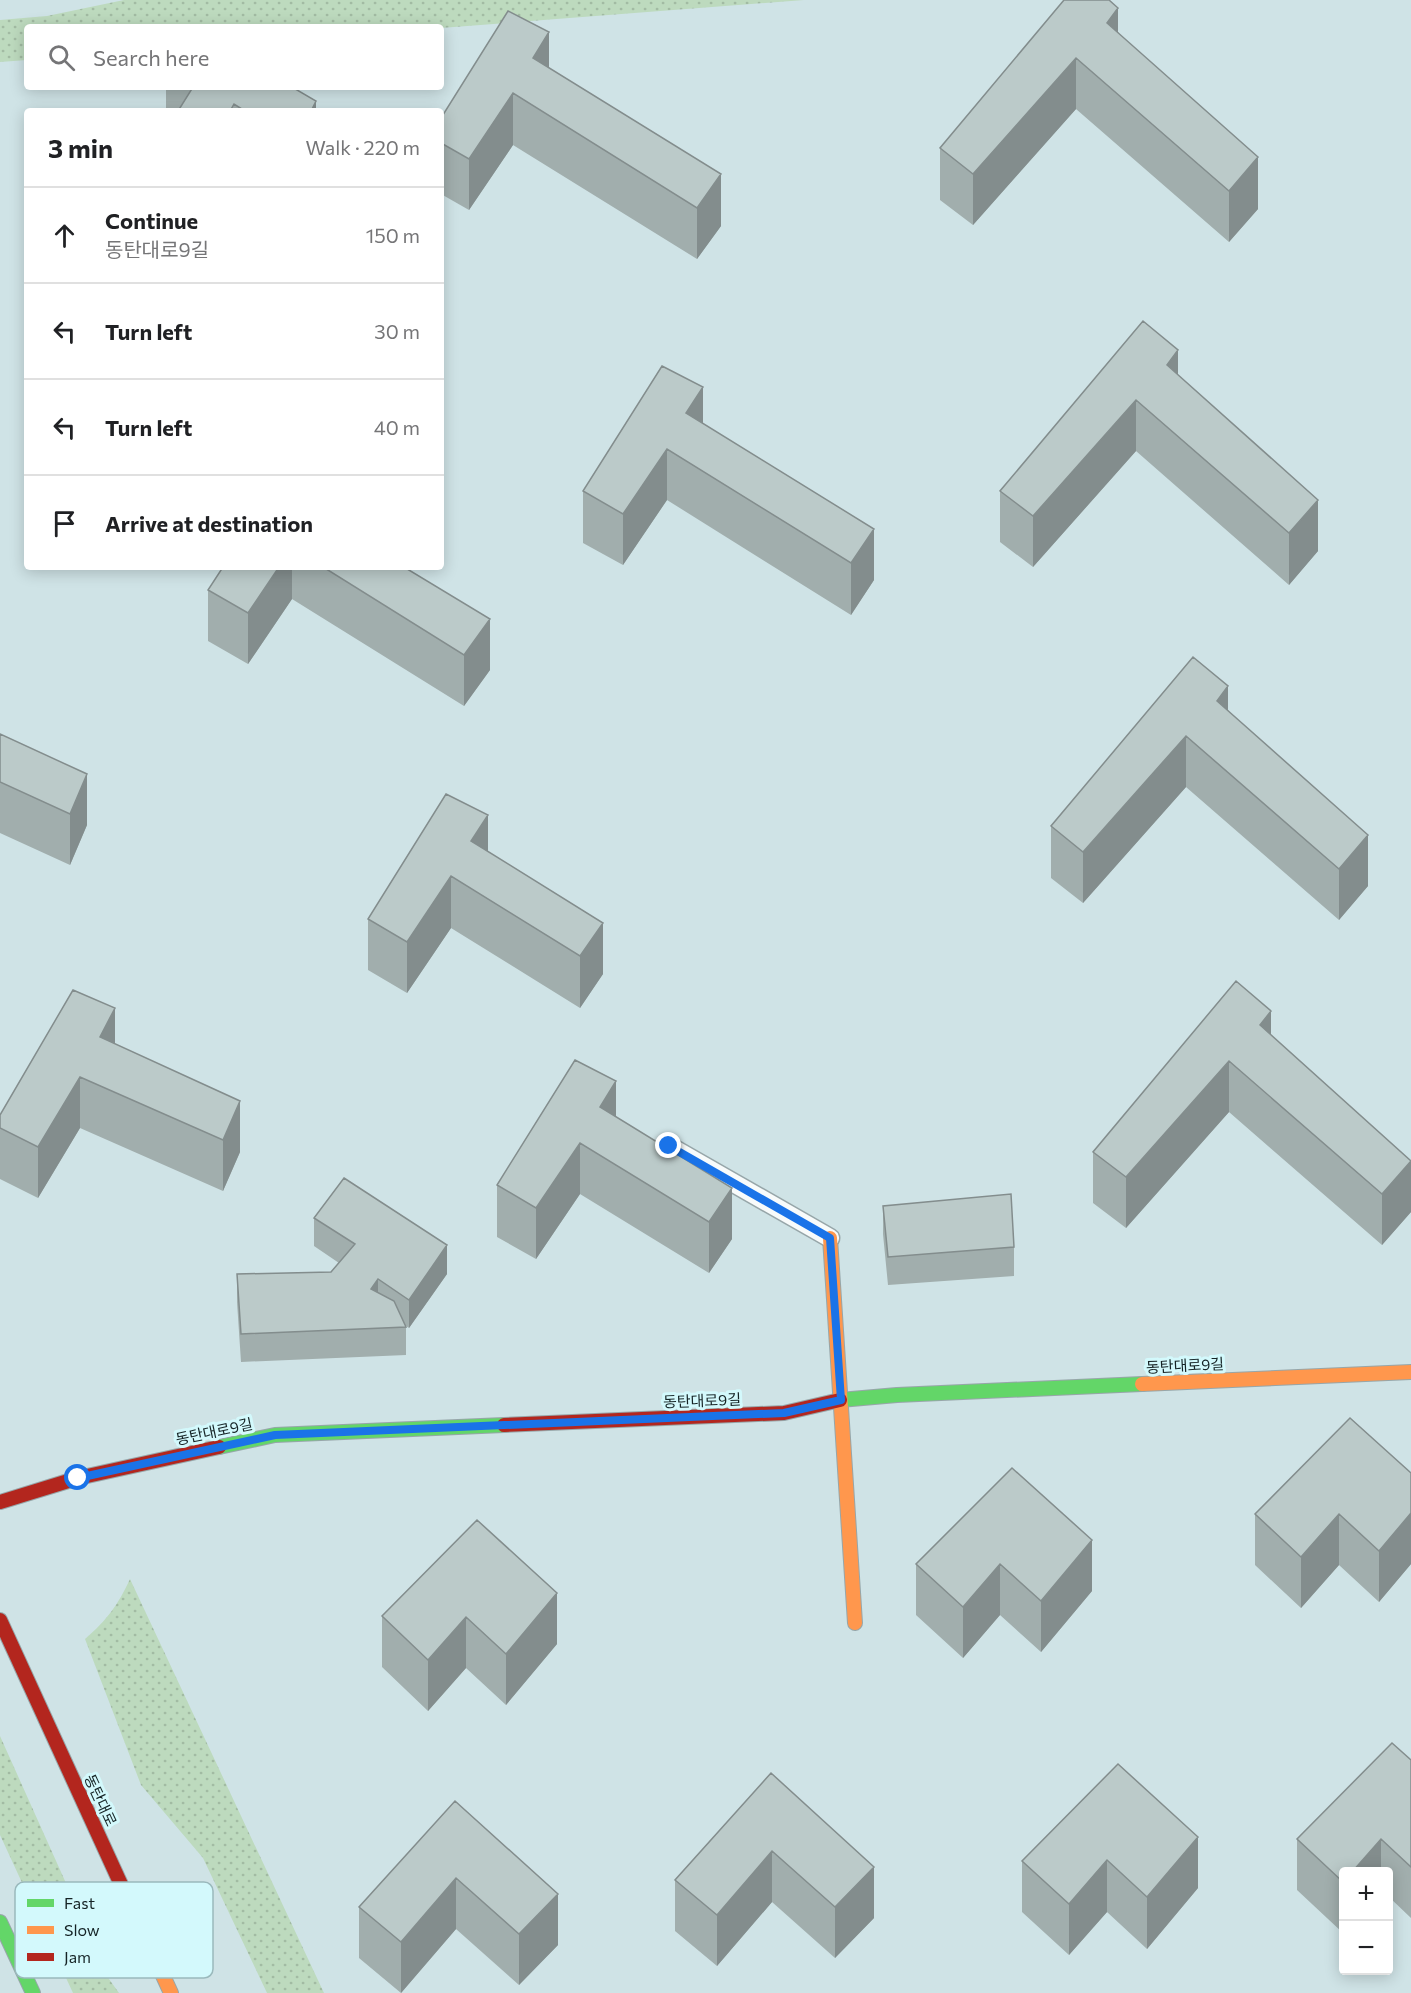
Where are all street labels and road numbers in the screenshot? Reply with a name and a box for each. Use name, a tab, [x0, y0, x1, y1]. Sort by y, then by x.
street label: 동탄대로9길	[1146, 1354, 1224, 1376]
street label: 동탄대로9길	[663, 1390, 741, 1410]
street label: 동탄대로9길	[174, 1414, 254, 1448]
street label: 동탄대로	[81, 1771, 121, 1829]

